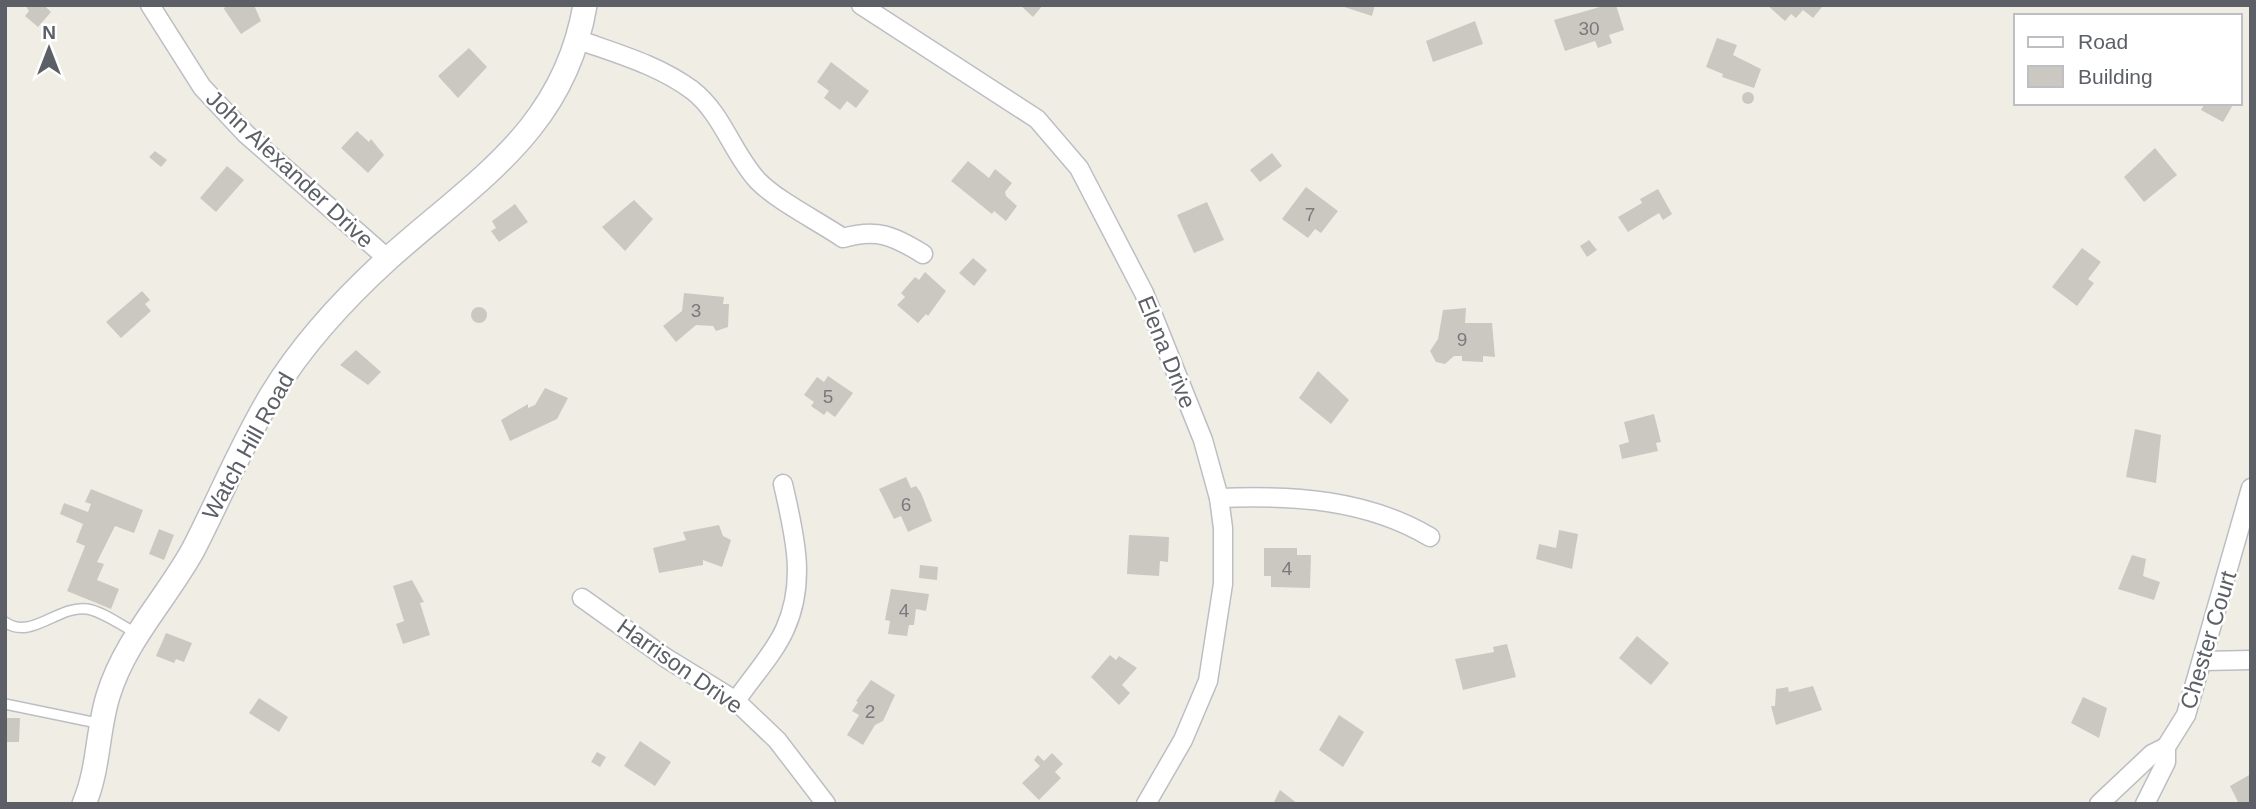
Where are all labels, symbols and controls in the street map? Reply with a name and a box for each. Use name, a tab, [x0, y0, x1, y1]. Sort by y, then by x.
north arrow	[14, 14, 84, 84]
legend	[2014, 14, 2242, 105]
house number: 30	[1578, 18, 1600, 39]
text: N	[42, 22, 56, 43]
text: Road	[2078, 30, 2128, 53]
text: Building	[2078, 65, 2153, 88]
street label: John Alexander Drive	[201, 85, 379, 253]
house number: 7	[1305, 204, 1315, 225]
street label: Elena Drive	[1133, 292, 1201, 412]
house number: 3	[691, 300, 701, 321]
house number: 9	[1457, 329, 1467, 350]
street label: Watch Hill Road	[197, 368, 299, 524]
house number: 5	[823, 386, 833, 407]
house number: 6	[901, 494, 911, 515]
house number: 4	[1282, 558, 1293, 579]
street label: Chester Court	[2175, 567, 2242, 712]
house number: 4	[899, 600, 910, 621]
street label: Harrison Drive	[612, 613, 748, 719]
house number: 2	[865, 701, 875, 722]

